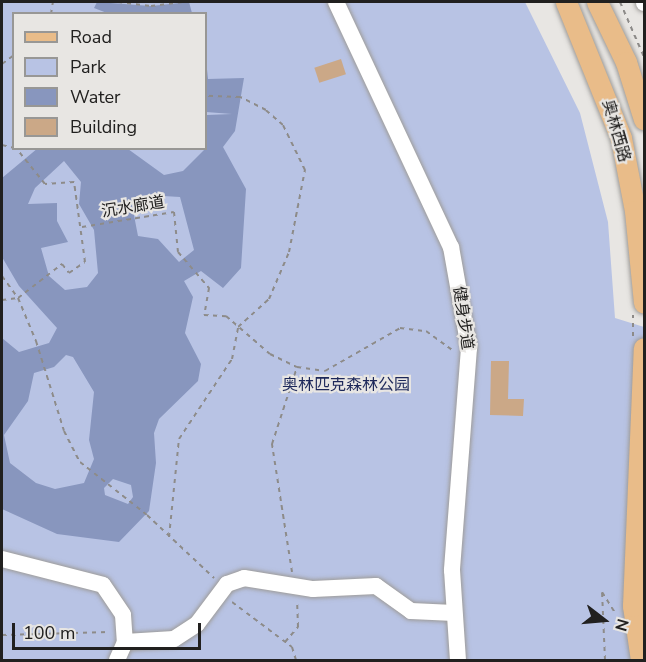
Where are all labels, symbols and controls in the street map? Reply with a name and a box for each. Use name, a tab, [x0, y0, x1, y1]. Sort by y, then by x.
legend	[12, 12, 207, 150]
text: Road	[70, 25, 112, 49]
text: Park	[70, 55, 106, 79]
text: Water	[70, 85, 121, 109]
street label: 奥林西路	[598, 98, 634, 164]
text: Building	[70, 115, 137, 139]
street label: 沉水廊道	[100, 193, 166, 221]
street label: 健身步道	[449, 285, 477, 351]
park label: 奥林匹克森林公园	[282, 375, 410, 395]
north arrow	[574, 590, 634, 650]
scale bar	[15, 611, 204, 649]
text: N	[609, 616, 634, 634]
text: 100 m	[23, 621, 75, 645]

